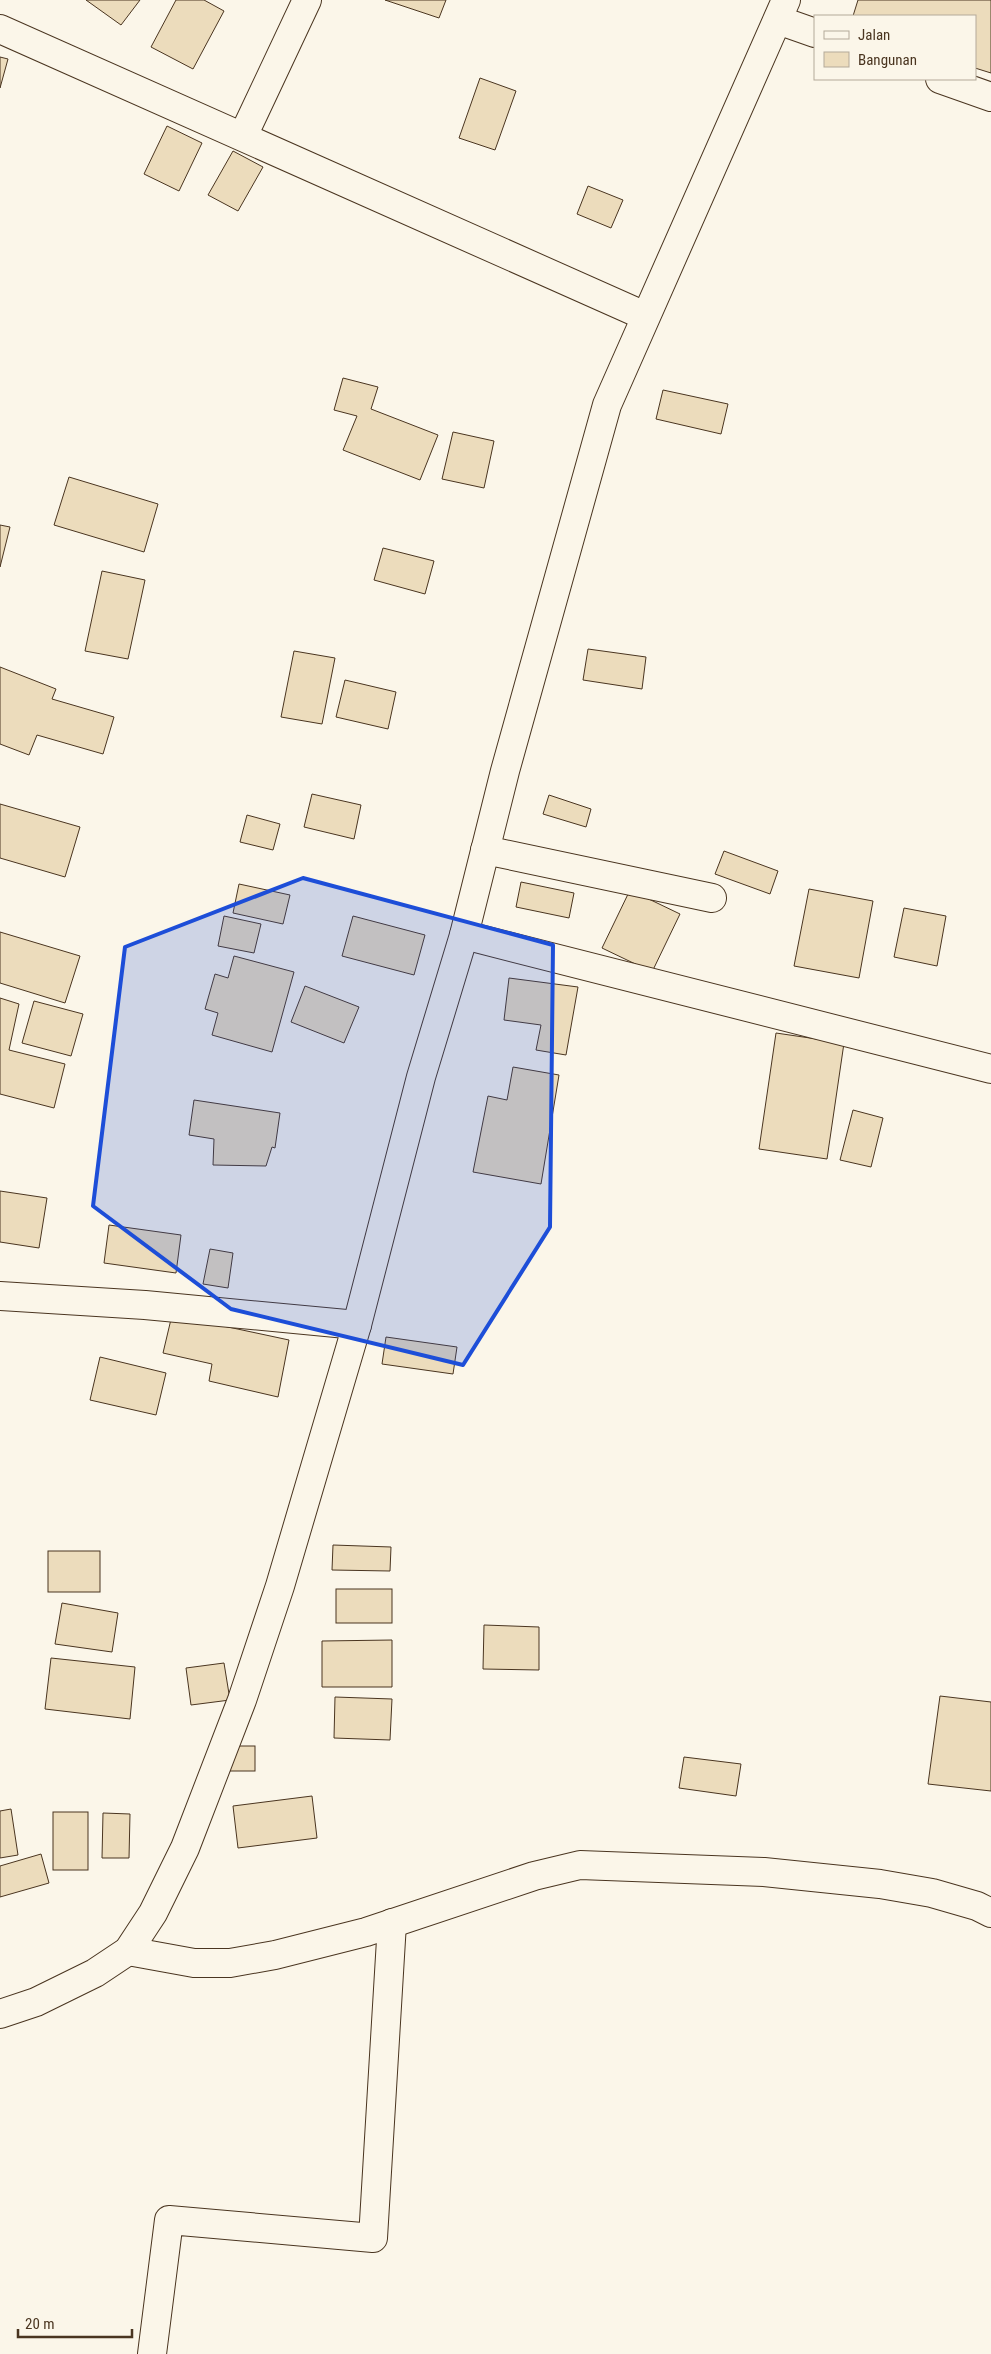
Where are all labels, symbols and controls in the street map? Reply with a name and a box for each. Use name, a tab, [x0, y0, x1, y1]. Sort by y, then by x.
legend	[814, 15, 976, 80]
text: Jalan	[858, 26, 890, 44]
text: Bangunan	[858, 51, 917, 69]
scale bar	[18, 2306, 131, 2338]
text: 20 m	[25, 2315, 55, 2333]

